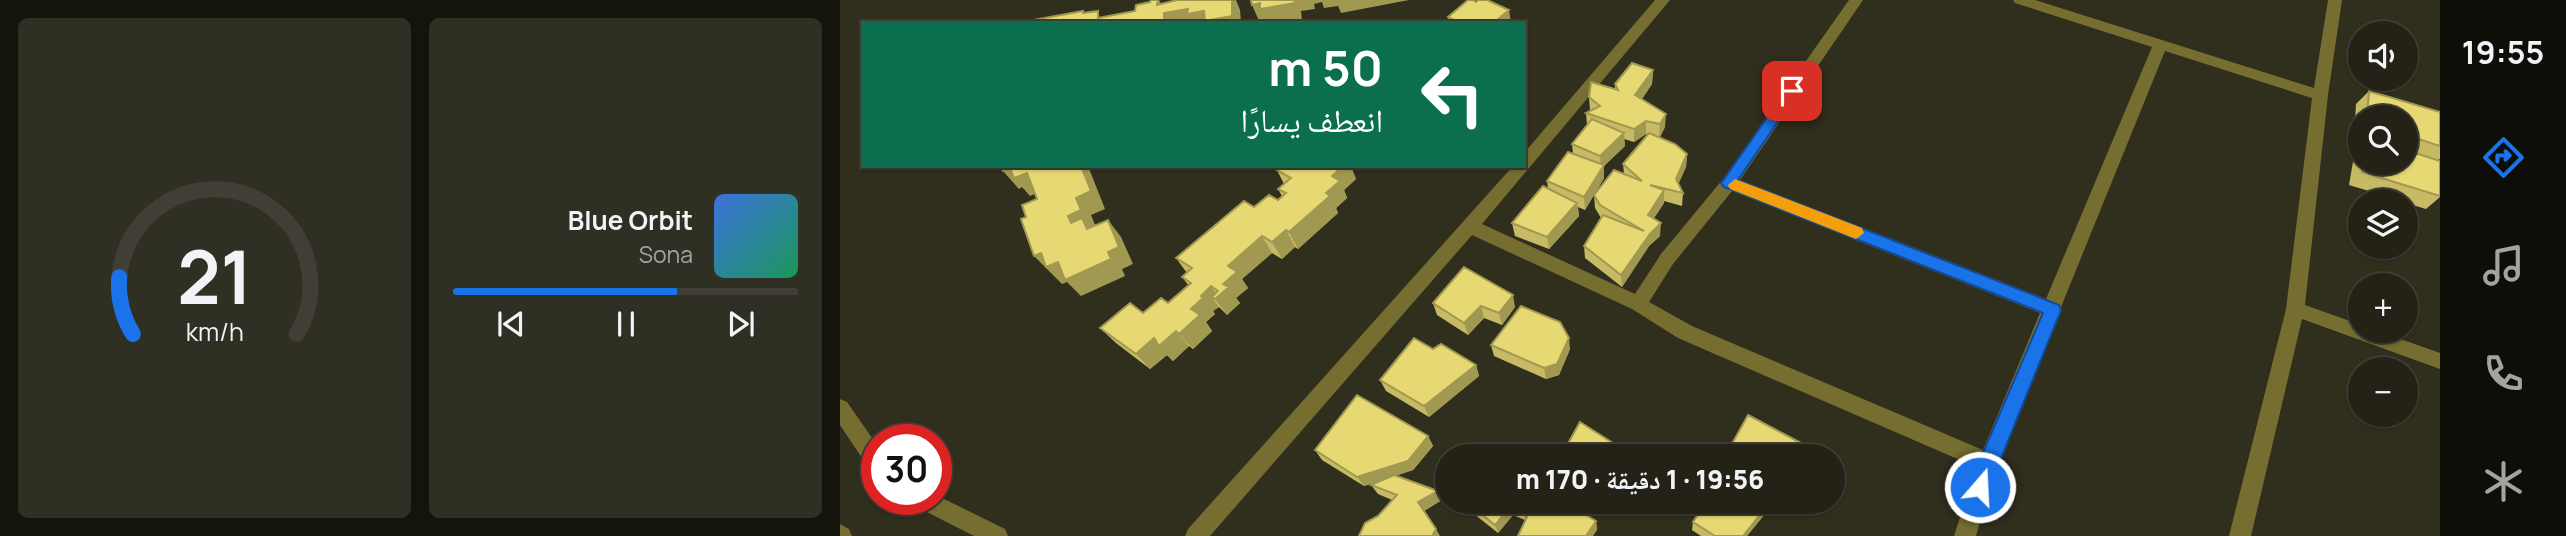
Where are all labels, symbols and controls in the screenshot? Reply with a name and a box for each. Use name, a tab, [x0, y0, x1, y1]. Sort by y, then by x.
map controls	[2348, 21, 2418, 427]
button: sound	[2348, 21, 2418, 91]
text: 19:55	[2462, 30, 2544, 74]
text: 50 m	[1268, 34, 1383, 101]
icon: left	[1407, 49, 1498, 140]
pin	[1762, 61, 1822, 121]
icon: arrive	[1773, 72, 1811, 110]
text: انعطف يسارًا	[1240, 98, 1383, 142]
button: search	[2348, 105, 2418, 175]
icon: directions	[2479, 133, 2528, 182]
button: layers	[2348, 189, 2418, 259]
text: Blue Orbit	[568, 202, 693, 238]
text: 21	[177, 226, 252, 326]
text: Sona	[639, 238, 693, 270]
icon: music	[2479, 241, 2528, 290]
button: +	[2348, 273, 2418, 343]
icon: previous	[492, 305, 530, 343]
icon: pause	[607, 305, 645, 343]
icon: next	[722, 305, 760, 343]
text: km/h	[185, 314, 244, 349]
icon: phone	[2479, 349, 2528, 398]
button: −	[2348, 357, 2418, 427]
speed limit sign: 30	[861, 424, 952, 515]
position arrow	[1943, 450, 2017, 524]
icon: climate	[2479, 457, 2528, 506]
text: 19:56 · 1 دقيقة · 170 m	[1516, 461, 1764, 497]

